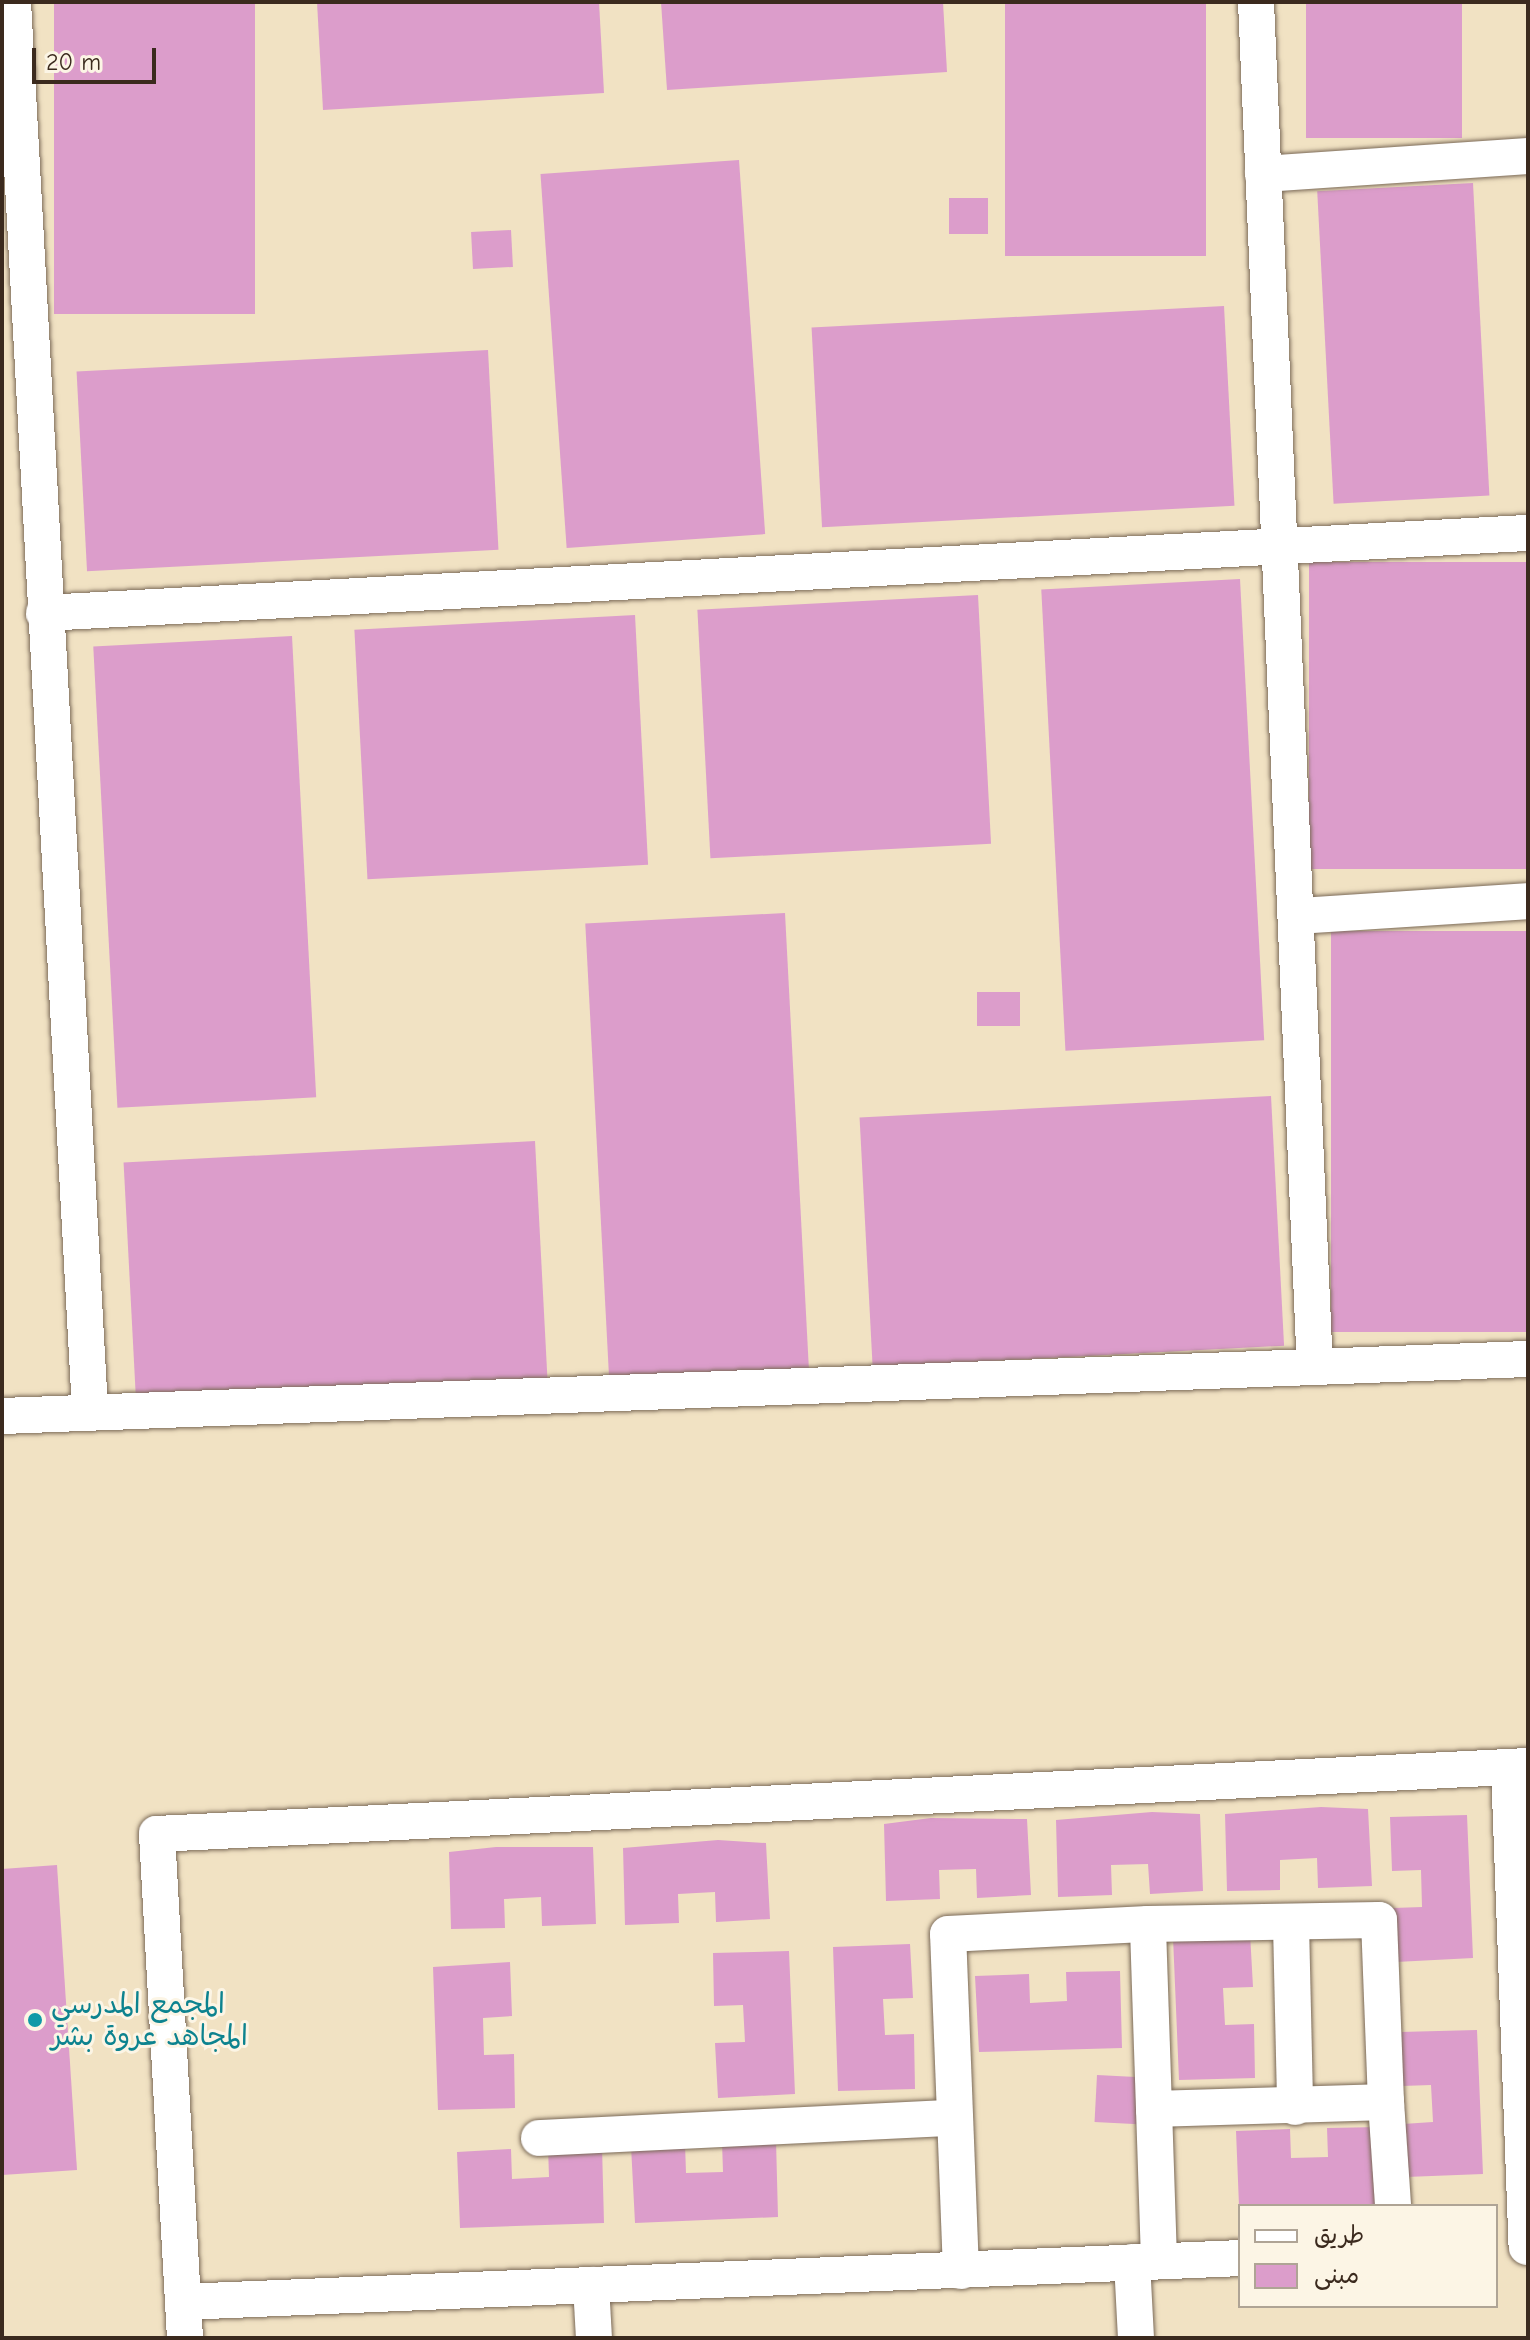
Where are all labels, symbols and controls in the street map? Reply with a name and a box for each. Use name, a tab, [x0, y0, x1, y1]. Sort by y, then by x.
scale bar	[36, 32, 160, 82]
text: 20 m	[46, 48, 101, 76]
place label: المجمع المدرسي المجاهد عروة بشر	[51, 1987, 248, 2053]
marker: المجمع المدرسي المجاهد عروة بشر	[26, 2011, 44, 2029]
legend	[1238, 2204, 1498, 2308]
text: طريق	[1314, 2221, 1364, 2249]
text: مبنى	[1314, 2261, 1359, 2289]

